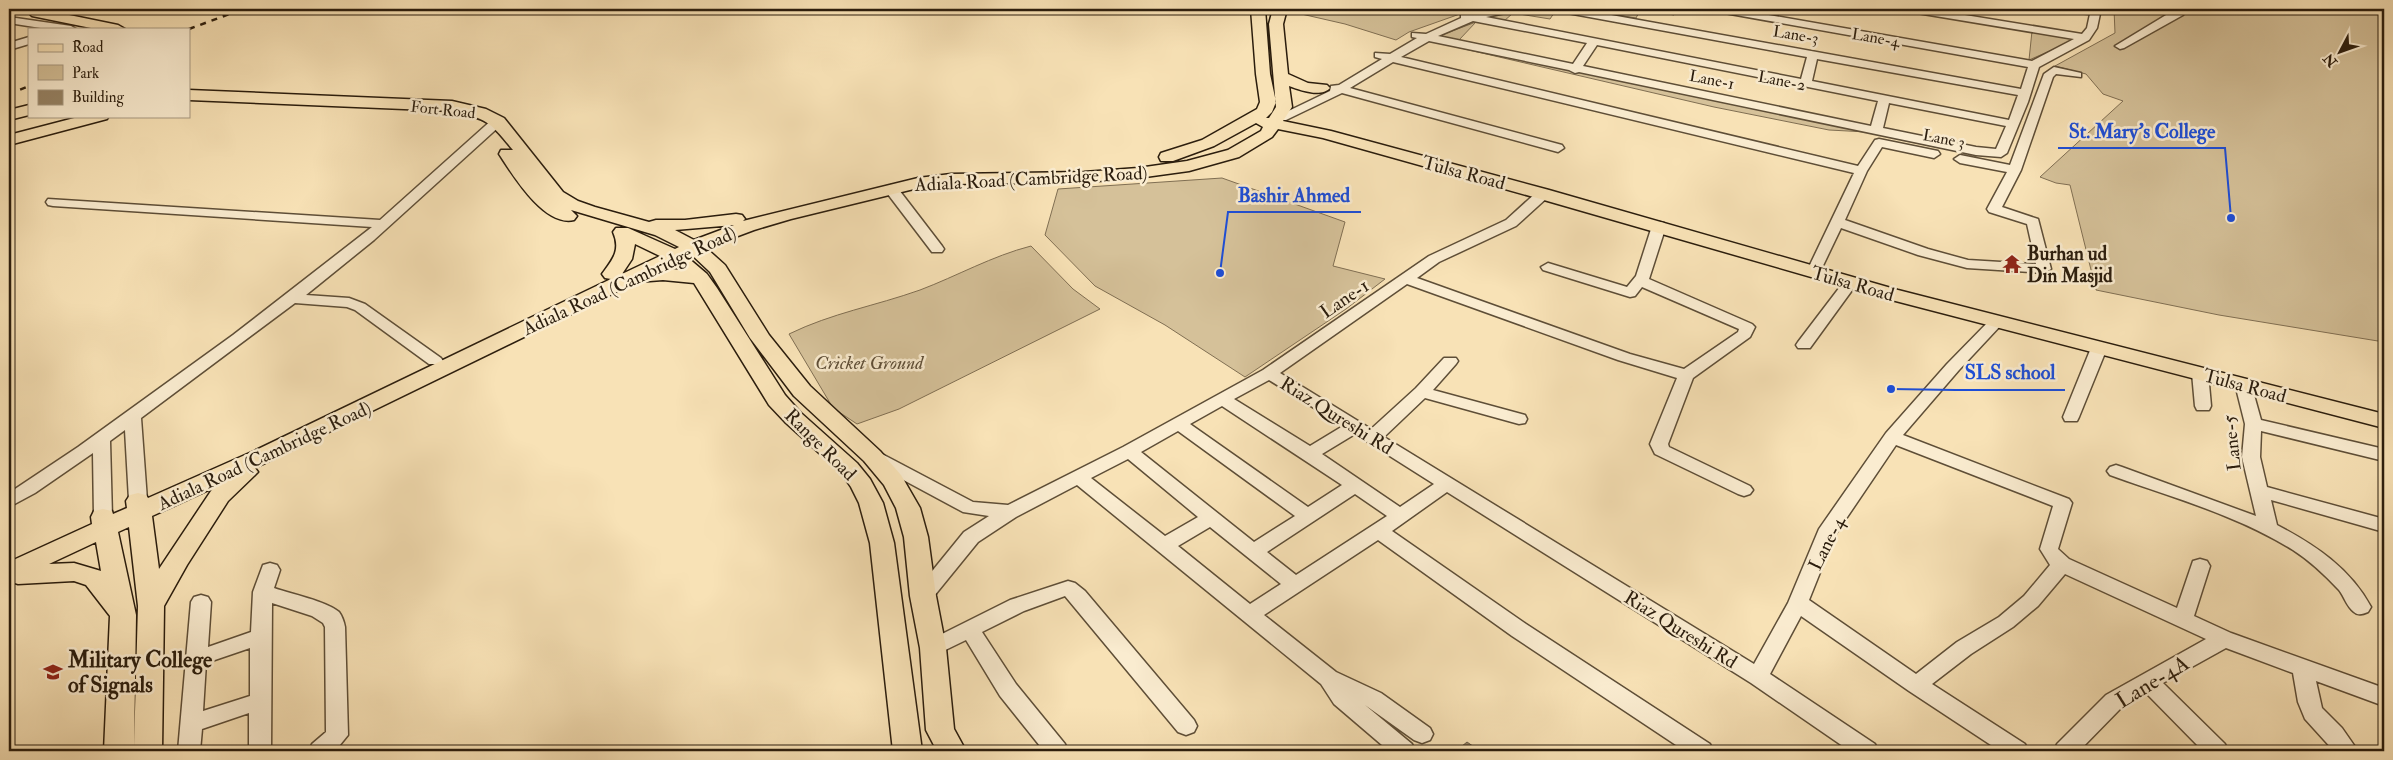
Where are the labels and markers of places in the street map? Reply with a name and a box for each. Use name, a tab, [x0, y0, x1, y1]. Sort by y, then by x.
callout: St. Mary's College	[2058, 113, 2225, 148]
callout: Bashir Ahmed	[1228, 177, 1361, 212]
place label: Burhan ud Din Masjid	[2027, 242, 2113, 288]
temple icon: Burhan ud Din Masjid	[2001, 253, 2023, 275]
callout: SLS school	[1955, 355, 2065, 390]
place label: Military College of Signals	[67, 646, 213, 700]
school or university icon: Military College of Signals	[42, 661, 64, 683]

